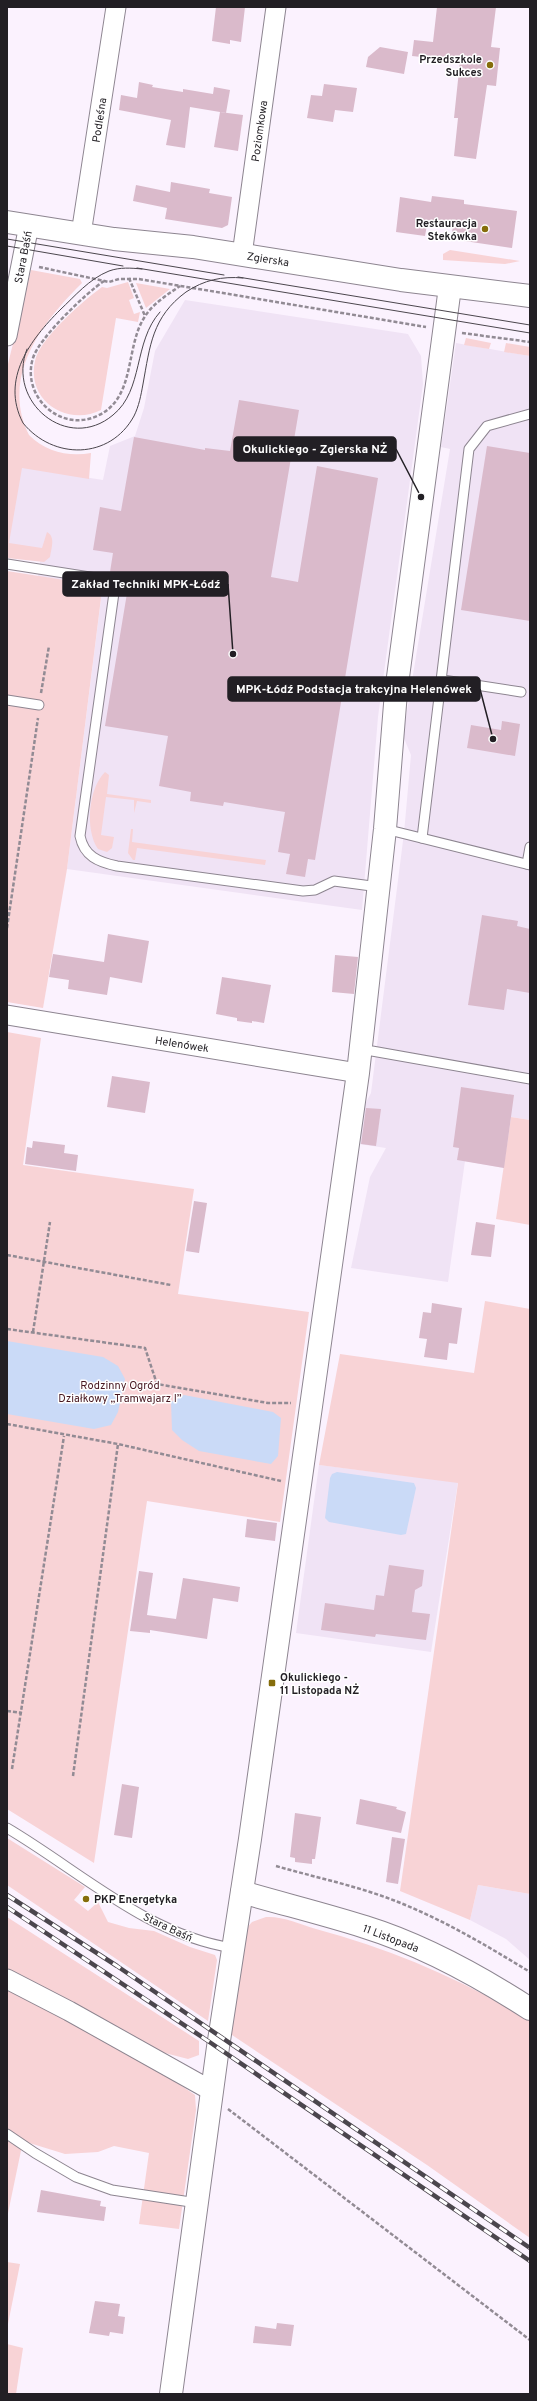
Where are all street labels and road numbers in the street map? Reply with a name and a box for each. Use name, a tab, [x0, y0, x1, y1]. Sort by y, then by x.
street label: Podleśna	[90, 96, 110, 144]
street label: Poziomkowa	[249, 99, 271, 163]
street label: Stara Baśń	[12, 230, 36, 285]
street label: Zgierska	[246, 250, 290, 270]
street label: Helenówek	[154, 1034, 210, 1056]
street label: Stara Baśń	[140, 1910, 195, 1946]
street label: 11 Listopada	[360, 1922, 421, 1956]

